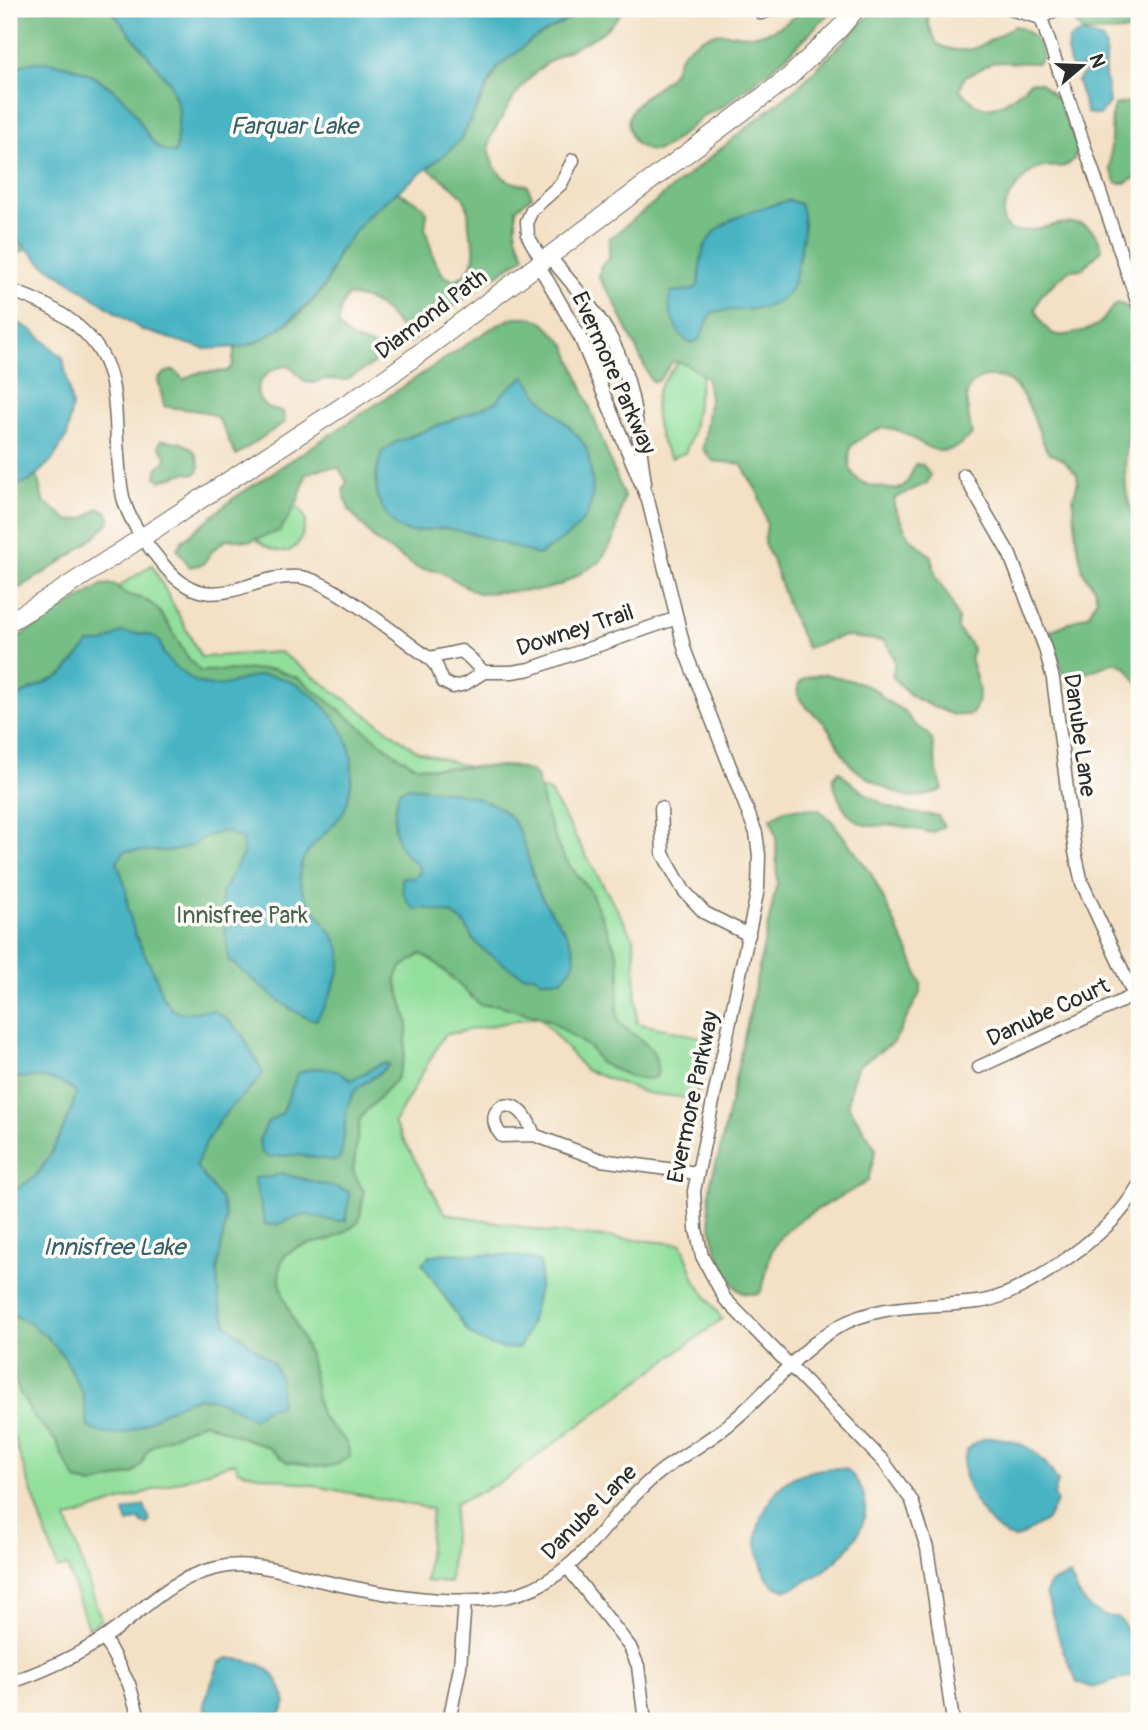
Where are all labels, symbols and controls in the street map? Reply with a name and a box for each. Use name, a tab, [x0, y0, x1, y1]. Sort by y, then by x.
north arrow	[1046, 32, 1116, 102]
text: N	[1084, 51, 1111, 71]
water label: Farquar Lake	[230, 112, 360, 141]
street label: Diamond Path	[369, 262, 493, 366]
street label: Evermore Parkway	[565, 287, 663, 459]
street label: Downey Trail	[513, 597, 637, 663]
street label: Danube Lane	[1057, 672, 1103, 799]
park label: Innisfree Park	[176, 901, 308, 930]
street label: Danube Court	[982, 971, 1115, 1053]
street label: Evermore Parkway	[661, 1008, 725, 1186]
water label: Innisfree Lake	[43, 1233, 187, 1262]
street label: Danube Lane	[535, 1457, 644, 1566]

